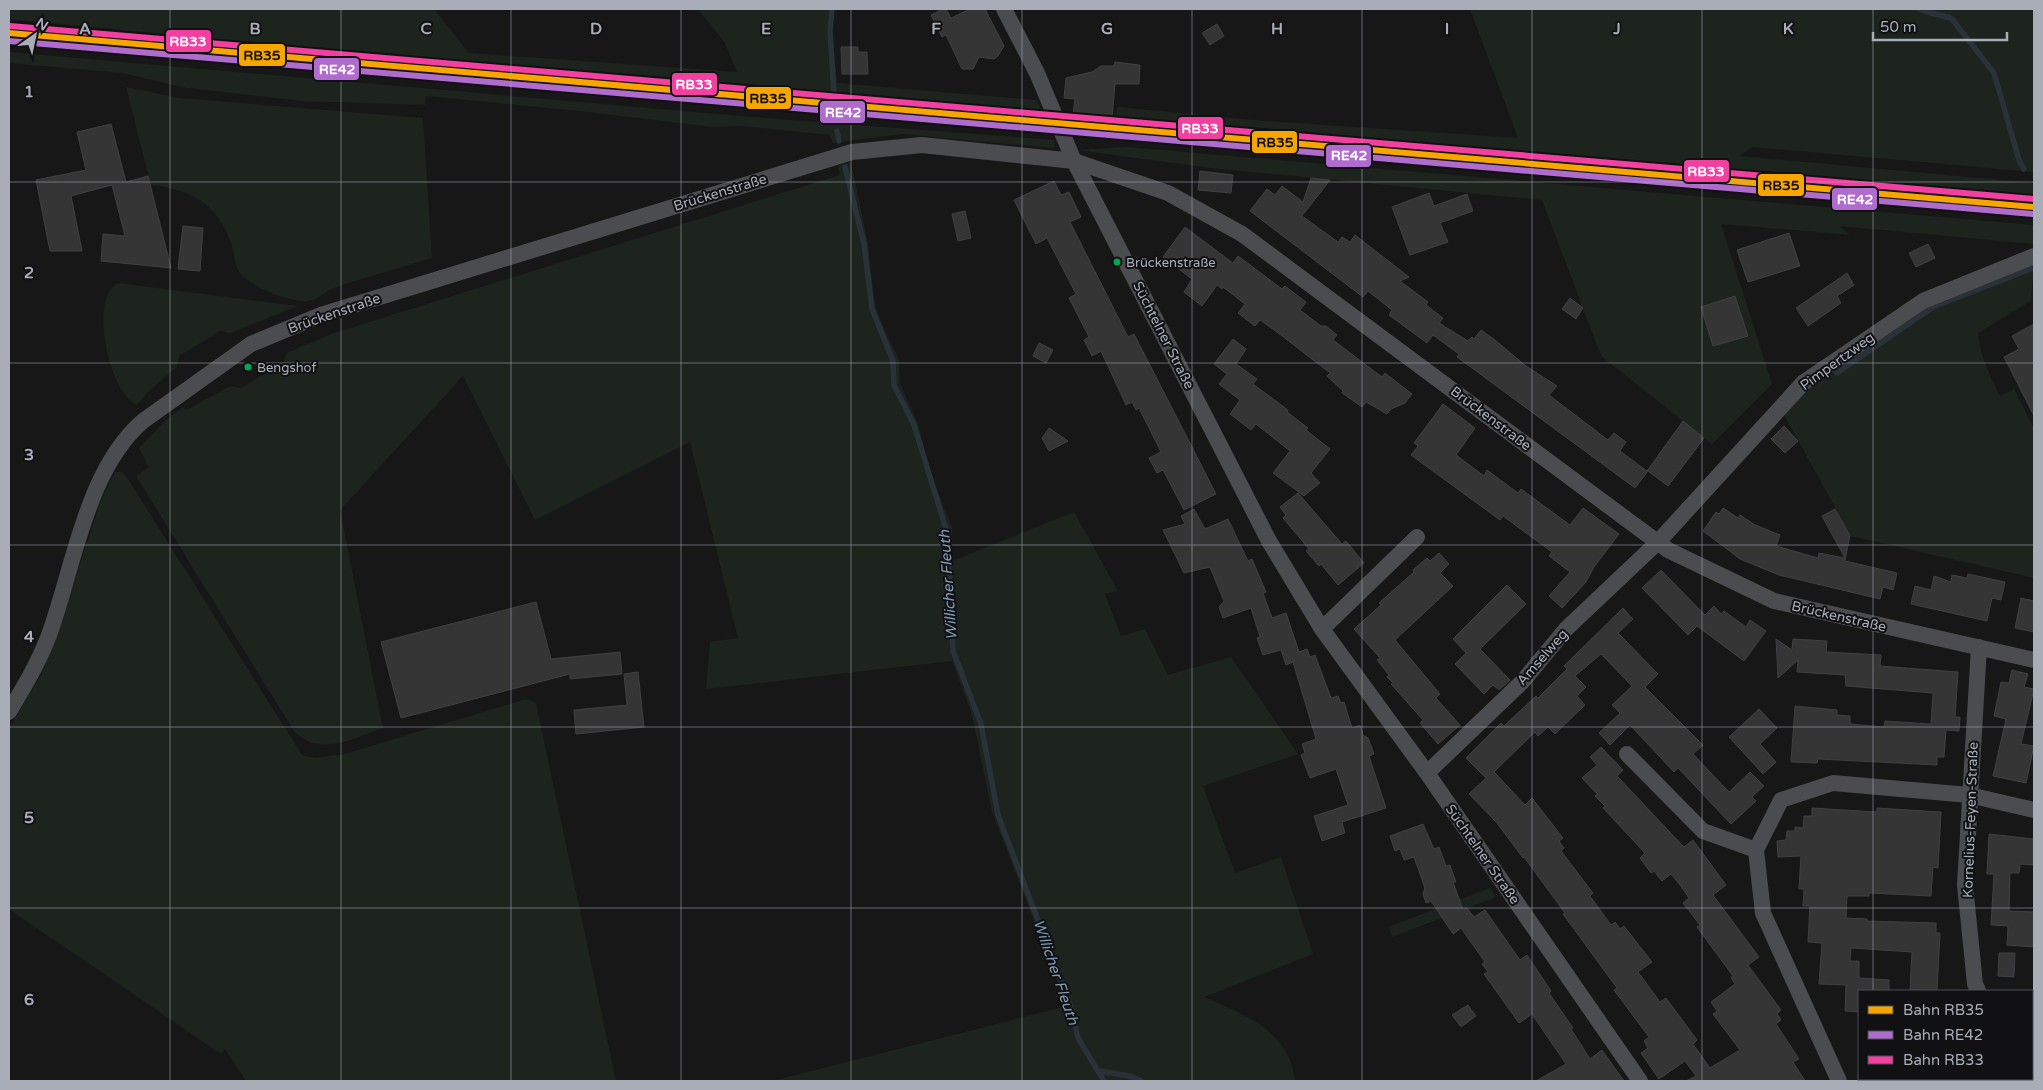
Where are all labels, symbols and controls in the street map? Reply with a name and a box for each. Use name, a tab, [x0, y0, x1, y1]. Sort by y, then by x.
north arrow	[10, 10, 60, 60]
scale bar	[1873, 10, 2007, 42]
text: N	[32, 14, 51, 35]
text: 50 m	[1880, 18, 1917, 36]
text: A	[79, 19, 91, 39]
text: B	[249, 19, 261, 39]
text: C	[420, 19, 432, 39]
text: D	[590, 19, 602, 39]
text: E	[761, 19, 771, 39]
text: F	[931, 19, 941, 39]
text: G	[1101, 19, 1113, 39]
text: H	[1271, 19, 1283, 39]
text: I	[1445, 19, 1449, 39]
text: J	[1612, 19, 1621, 39]
text: K	[1783, 19, 1794, 39]
line badge: RB33	[165, 29, 212, 53]
text: RB33	[169, 33, 207, 50]
line badge: RB35	[238, 43, 286, 67]
text: RB35	[243, 47, 281, 64]
line badge: RE42	[313, 57, 360, 81]
text: RE42	[319, 61, 355, 78]
line badge: RB33	[671, 72, 718, 96]
text: RB33	[675, 76, 713, 93]
text: 1	[24, 82, 34, 102]
line badge: RB35	[745, 86, 792, 110]
text: RB35	[749, 90, 787, 107]
line badge: RE42	[819, 100, 866, 124]
text: RE42	[825, 104, 861, 121]
line badge: RB33	[1177, 116, 1224, 140]
text: RB33	[1181, 120, 1219, 137]
line badge: RB35	[1251, 130, 1298, 154]
text: RB35	[1256, 134, 1294, 151]
line badge: RE42	[1325, 144, 1372, 168]
text: RE42	[1331, 147, 1367, 164]
line badge: RB33	[1683, 159, 1730, 183]
text: RB33	[1687, 163, 1725, 180]
street label: Brückenstraße	[671, 170, 769, 215]
line badge: RB35	[1757, 173, 1805, 197]
text: RB35	[1762, 177, 1800, 194]
line badge: RE42	[1831, 187, 1878, 211]
text: RE42	[1837, 191, 1873, 208]
place label: Brückenstraße	[1126, 255, 1216, 271]
marker: Brückenstraße	[1112, 257, 1122, 267]
text: 2	[24, 263, 34, 283]
street label: Süchtelner Straße	[1129, 279, 1198, 392]
street label: Brückenstraße	[286, 290, 383, 337]
street label: Pimpertzweg	[1797, 329, 1878, 394]
place label: Bengshof	[257, 360, 316, 376]
marker: Bengshof	[243, 362, 253, 372]
street label: Brückenstraße	[1447, 383, 1534, 454]
text: 3	[24, 445, 34, 465]
water label: Willicher Fleuth	[935, 528, 961, 641]
street label: Brückenstraße	[1790, 597, 1888, 636]
street label: Amselweg	[1513, 626, 1571, 689]
text: 4	[24, 627, 34, 647]
street label: Kornelius-Feyen-Straße	[1959, 742, 1982, 898]
street label: Süchtelner Straße	[1442, 801, 1524, 908]
text: 5	[24, 808, 34, 828]
water label: Willicher Fleuth	[1030, 917, 1083, 1028]
text: 6	[24, 990, 34, 1010]
legend	[1858, 990, 2033, 1080]
text: Bahn RB35	[1903, 1001, 1984, 1019]
text: Bahn RE42	[1903, 1026, 1983, 1044]
text: Bahn RB33	[1903, 1051, 1984, 1069]

